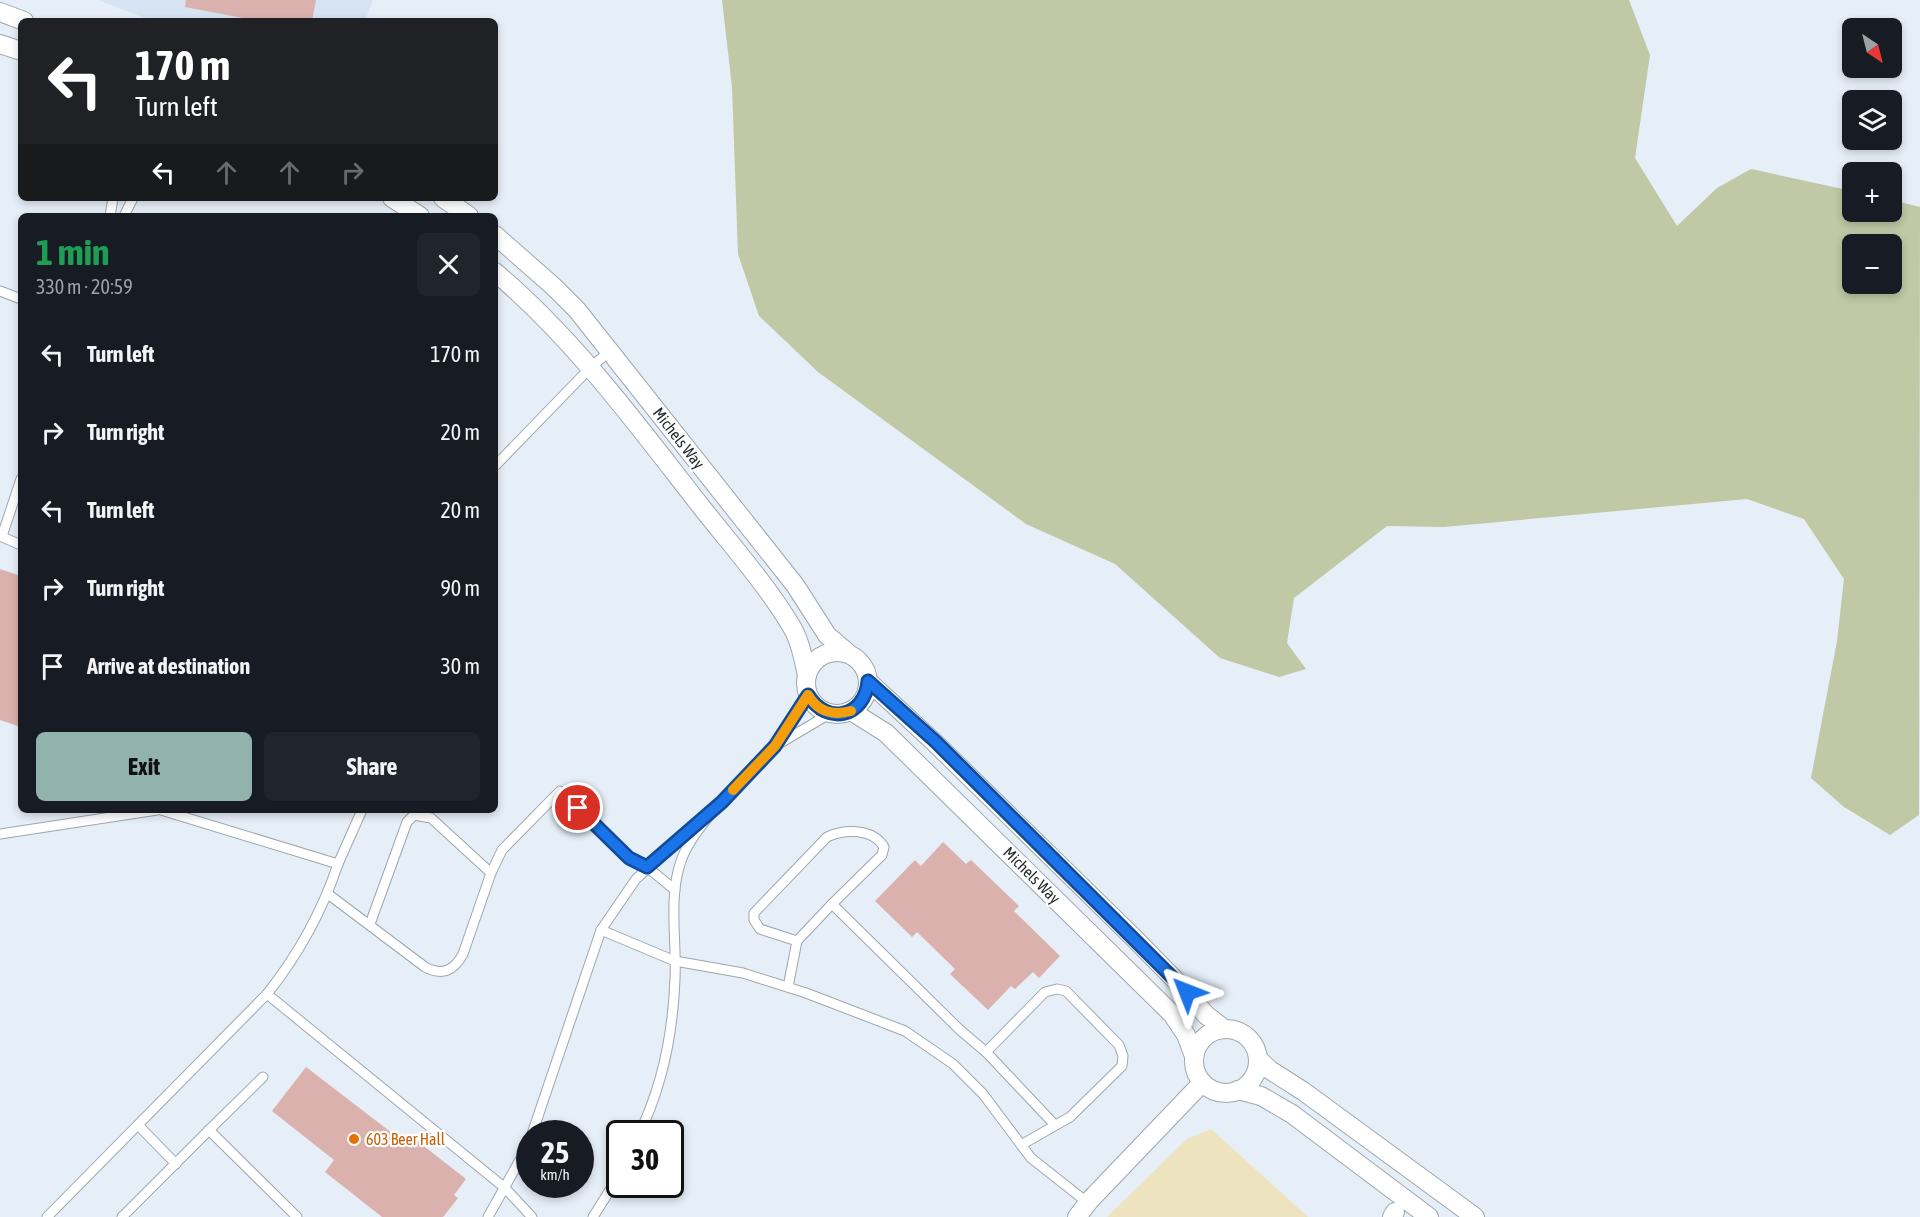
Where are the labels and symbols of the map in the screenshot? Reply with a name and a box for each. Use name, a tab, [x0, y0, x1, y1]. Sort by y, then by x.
north arrow	[1842, 18, 1902, 78]
street label: Michels Way	[649, 404, 709, 473]
pin	[552, 782, 603, 833]
street label: Michels Way	[999, 843, 1064, 908]
position arrow	[1155, 960, 1219, 1024]
speed limit sign: 30	[606, 1120, 684, 1198]
place label: 603 Beer Hall	[366, 1130, 446, 1148]
marker: 603 Beer Hall	[347, 1132, 361, 1146]

